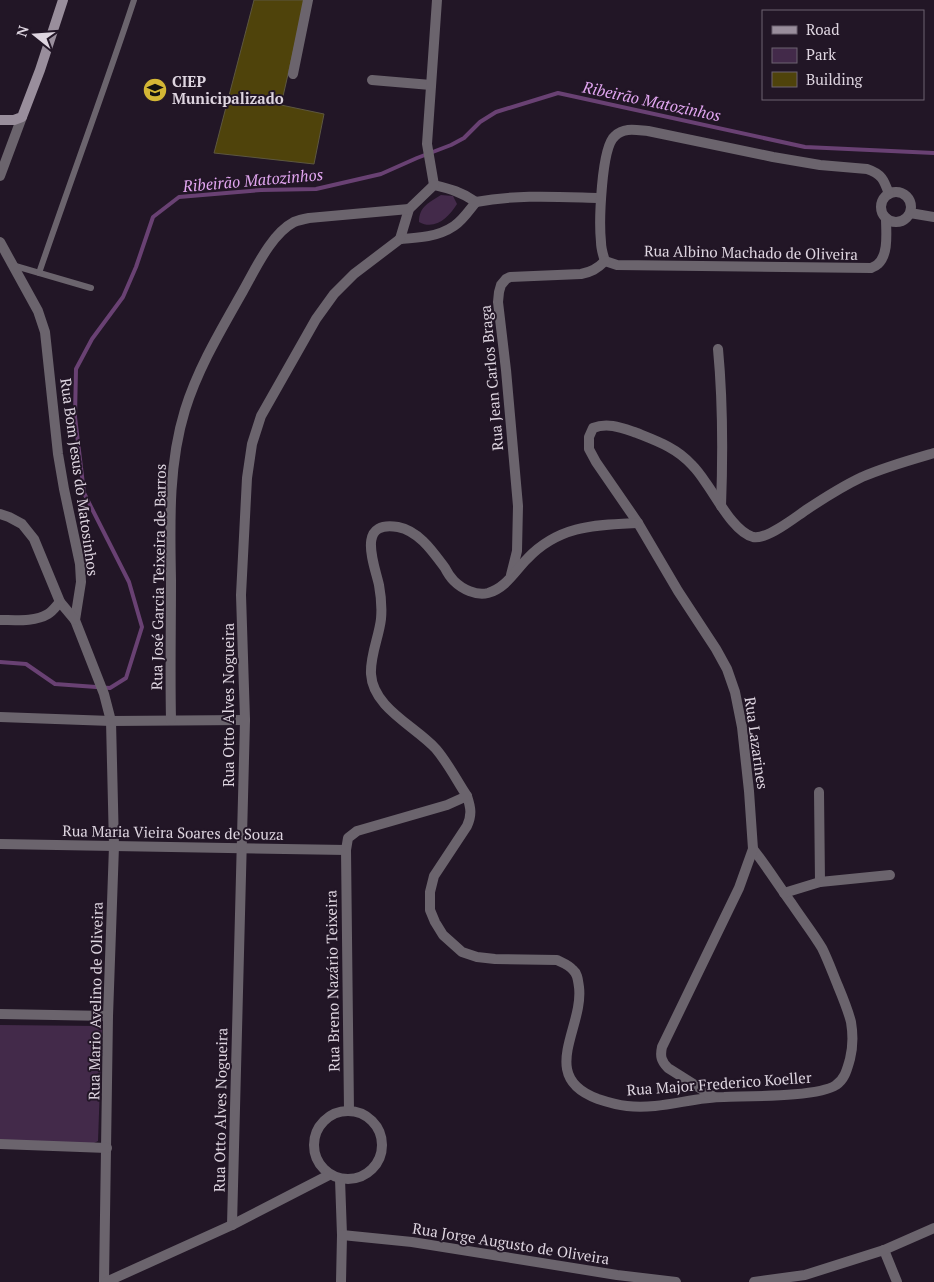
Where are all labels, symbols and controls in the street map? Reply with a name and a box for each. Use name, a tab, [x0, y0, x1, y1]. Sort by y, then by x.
north arrow	[10, 10, 60, 60]
legend	[762, 10, 924, 100]
text: Road	[806, 19, 839, 39]
text: N	[11, 23, 33, 39]
text: Park	[806, 44, 836, 64]
text: Building	[806, 69, 864, 89]
place label: CIEP Municipalizado	[172, 71, 284, 108]
water label: Ribeirão Matozinhos	[580, 75, 723, 126]
school or university icon: CIEP Municipalizado	[142, 77, 168, 103]
water label: Ribeirão Matozinhos	[181, 163, 324, 197]
street label: Rua Albino Machado de Oliveira	[644, 240, 859, 264]
street label: Rua Jean Carlos Braga	[475, 304, 507, 452]
street label: Rua Bom Jesus do Matosinhos	[56, 377, 104, 577]
street label: Rua José Garcia Teixeira de Barros	[146, 464, 170, 690]
street label: Rua Otto Alves Nogueira	[218, 622, 238, 787]
street label: Rua Lazarines	[741, 695, 773, 791]
street label: Rua Maria Vieira Soares de Souza	[62, 820, 284, 844]
street label: Rua Breno Nazário Teixeira	[320, 890, 344, 1072]
street label: Rua Mario Avelino de Oliveira	[83, 901, 107, 1100]
street label: Rua Otto Alves Nogueira	[209, 1027, 231, 1192]
street label: Rua Major Frederico Koeller	[626, 1067, 812, 1099]
street label: Rua Jorge Augusto de Oliveira	[411, 1218, 611, 1269]

